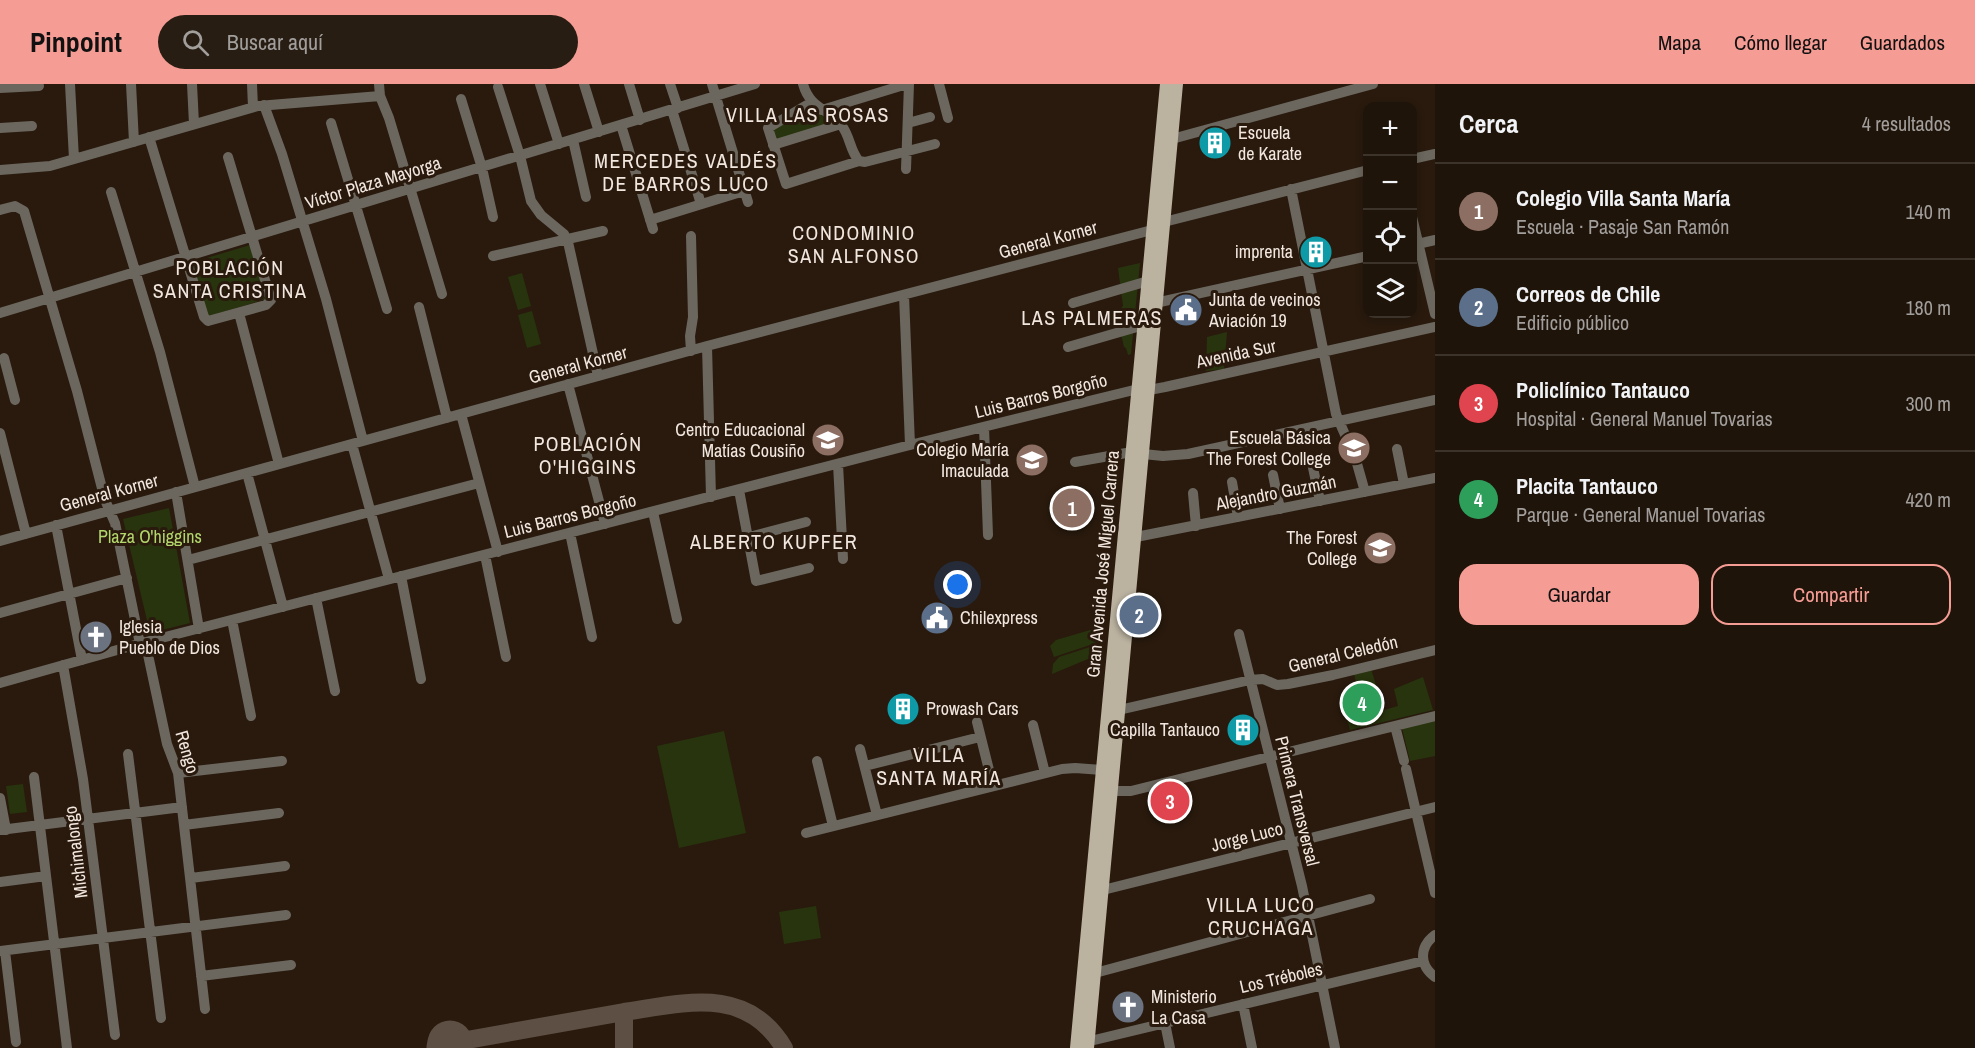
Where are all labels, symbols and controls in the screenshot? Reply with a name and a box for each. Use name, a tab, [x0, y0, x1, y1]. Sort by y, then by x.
search box	[158, 15, 578, 69]
text: Pinpoint	[30, 23, 122, 61]
icon: search	[179, 26, 212, 59]
text: Buscar aquí	[227, 27, 323, 57]
text: Mapa	[1658, 28, 1701, 57]
text: Cómo llegar	[1734, 28, 1827, 57]
text: Guardados	[1860, 28, 1945, 57]
district label: VILLA LAS ROSAS	[726, 101, 890, 128]
map controls	[1363, 102, 1417, 318]
button: +	[1363, 102, 1417, 156]
text: Cerca	[1459, 106, 1518, 141]
text: 4 resultados	[1862, 110, 1951, 137]
place label: Escuela de Karate	[1238, 120, 1302, 166]
building icon: Escuela de Karate	[1197, 125, 1233, 161]
district label: MERCEDES VALDÉS DE BARROS LUCO	[594, 147, 778, 197]
street label: Víctor Plaza Mayorga	[302, 150, 444, 215]
button: −	[1363, 156, 1417, 210]
text: Colegio Villa Santa María	[1516, 183, 1730, 213]
text: 1	[1474, 198, 1483, 225]
text: 140 m	[1905, 198, 1951, 225]
button: locate	[1363, 210, 1417, 264]
text: Escuela · Pasaje San Ramón	[1516, 213, 1729, 240]
street label: General Korner	[996, 214, 1100, 265]
district label: CONDOMINIO SAN ALFONSO	[788, 219, 920, 269]
building icon: imprenta	[1298, 234, 1334, 270]
place label: imprenta	[1235, 239, 1293, 264]
district label: POBLACIÓN SANTA CRISTINA	[153, 254, 307, 304]
button: layers	[1363, 264, 1417, 318]
text: Correos de Chile	[1516, 279, 1660, 309]
place label: Junta de vecinos Aviación 19	[1208, 287, 1321, 333]
public building icon: Junta de vecinos Aviación 19	[1168, 292, 1204, 328]
text: 2	[1474, 294, 1483, 321]
text: 180 m	[1905, 294, 1951, 321]
district label: LAS PALMERAS	[1021, 304, 1163, 331]
text: Edificio público	[1516, 309, 1629, 336]
street label: Avenida Sur	[1193, 333, 1278, 374]
street label: General Korner	[526, 339, 630, 390]
street label: Luis Barros Borgoño	[972, 367, 1110, 424]
text: Policlínico Tantauco	[1516, 375, 1690, 405]
text: 3	[1474, 390, 1483, 417]
text: 300 m	[1905, 390, 1951, 417]
text: Hospital · General Manuel Tovarias	[1516, 405, 1773, 432]
place label: Centro Educacional Matías Cousiño	[675, 417, 805, 463]
school or university icon: Centro Educacional Matías Cousiño	[810, 422, 846, 458]
place label: Escuela Básica The Forest College	[1206, 425, 1331, 471]
district label: POBLACIÓN O'HIGGINS	[533, 430, 643, 480]
school or university icon: Escuela Básica The Forest College	[1336, 430, 1372, 466]
place label: Colegio María Imaculada	[916, 437, 1009, 483]
school or university icon: Colegio María Imaculada	[1014, 442, 1050, 478]
street label: Gran Avenida José Miguel Carrera	[1080, 449, 1125, 679]
street label: General Korner	[57, 467, 161, 518]
street label: Alejandro Guzmán	[1213, 469, 1338, 517]
text: Placita Tantauco	[1516, 471, 1658, 501]
pin: 1	[1052, 486, 1092, 530]
text: 4	[1474, 486, 1483, 513]
text: 420 m	[1905, 486, 1951, 513]
street label: Luis Barros Borgoño	[501, 487, 639, 544]
text: Parque · General Manuel Tovarias	[1516, 501, 1766, 528]
park label: Plaza O'higgins	[98, 524, 202, 549]
place label: The Forest College	[1286, 525, 1357, 571]
district label: ALBERTO KUPFER	[689, 528, 858, 555]
school or university icon: The Forest College	[1362, 530, 1398, 566]
button: Guardar	[1459, 564, 1699, 625]
button: Compartir	[1711, 564, 1951, 625]
your location	[943, 570, 972, 599]
pin: 2	[1120, 592, 1158, 638]
public building icon: Chilexpress	[919, 600, 955, 636]
place label: Chilexpress	[960, 605, 1038, 630]
place label: Iglesia Pueblo de Dios	[119, 614, 220, 660]
church icon: Iglesia Pueblo de Dios	[78, 619, 114, 655]
street label: General Celedón	[1286, 629, 1400, 678]
pin: 4	[1342, 680, 1382, 726]
building icon: Prowash Cars	[885, 691, 921, 727]
place label: Prowash Cars	[926, 696, 1019, 721]
building icon: Capilla Tantauco	[1225, 712, 1261, 748]
place label: Capilla Tantauco	[1110, 717, 1220, 742]
street label: Rengo	[169, 728, 205, 776]
street label: Primera Transversal	[1269, 733, 1326, 868]
district label: VILLA SANTA MARÍA	[876, 741, 1002, 791]
pin: 3	[1150, 778, 1190, 824]
street label: Michimalongo	[57, 805, 94, 900]
street label: Jorge Luco	[1208, 816, 1285, 857]
district label: VILLA LUCO CRUCHAGA	[1207, 891, 1315, 941]
street label: Los Tréboles	[1237, 956, 1325, 999]
place label: Ministerio La Casa	[1151, 984, 1217, 1030]
church icon: Ministerio La Casa	[1110, 989, 1146, 1025]

